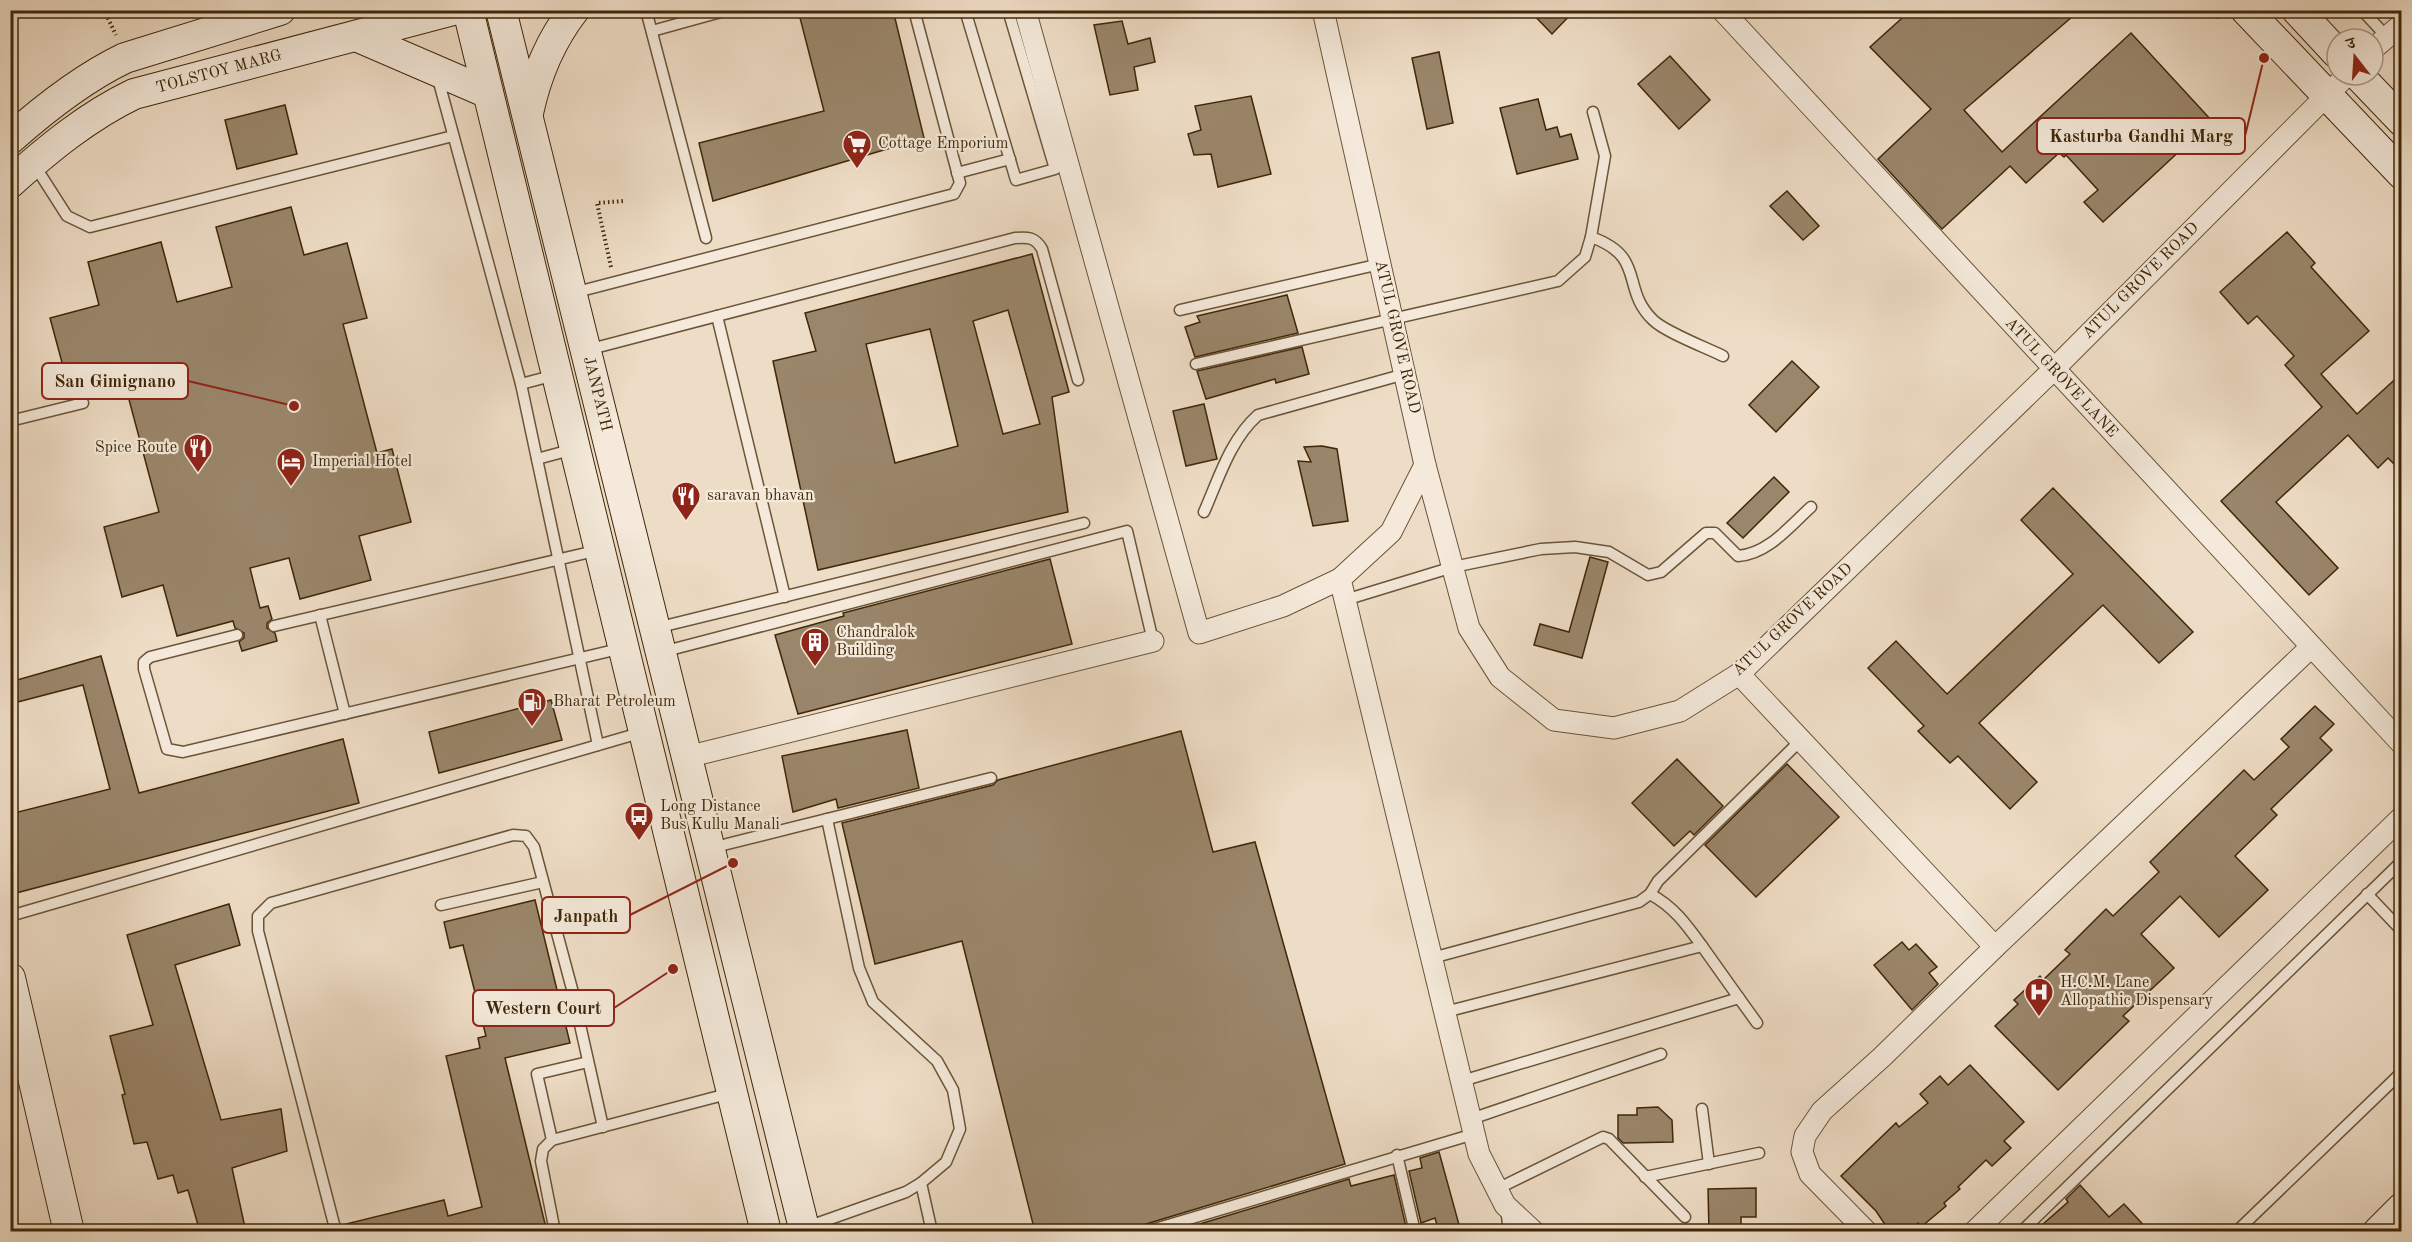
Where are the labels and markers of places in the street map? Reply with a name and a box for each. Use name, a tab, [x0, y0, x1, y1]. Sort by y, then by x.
callout: Kasturba Gandhi Marg	[2037, 118, 2245, 154]
supermarket icon: Cottage Emporium	[841, 128, 873, 170]
place label: Cottage Emporium	[878, 136, 1009, 152]
callout: San Gimignano	[42, 363, 188, 399]
restaurant icon: Spice Route	[182, 432, 214, 474]
place label: Spice Route	[95, 440, 177, 456]
hotel icon: Imperial Hotel	[275, 446, 307, 488]
place label: Imperial Hotel	[312, 454, 412, 470]
restaurant icon: saravan bhavan	[670, 480, 702, 522]
place label: saravan bhavan	[707, 488, 814, 504]
place label: Chandralok Building	[836, 625, 915, 659]
building icon: Chandralok Building	[799, 626, 831, 668]
fuel station icon: Bharat Petroleum	[516, 686, 548, 728]
place label: Bharat Petroleum	[553, 694, 676, 710]
place label: Long Distance Bus Kullu Manali	[660, 799, 780, 833]
bus stop icon: Long Distance Bus Kullu Manali	[623, 800, 655, 842]
callout: Janpath	[542, 897, 630, 933]
place label: H.C.M. Lane Allopathic Dispensary	[2060, 975, 2214, 1009]
hospital icon: H.C.M. Lane Allopathic Dispensary	[2023, 976, 2055, 1018]
callout: Western Court	[473, 990, 614, 1026]

